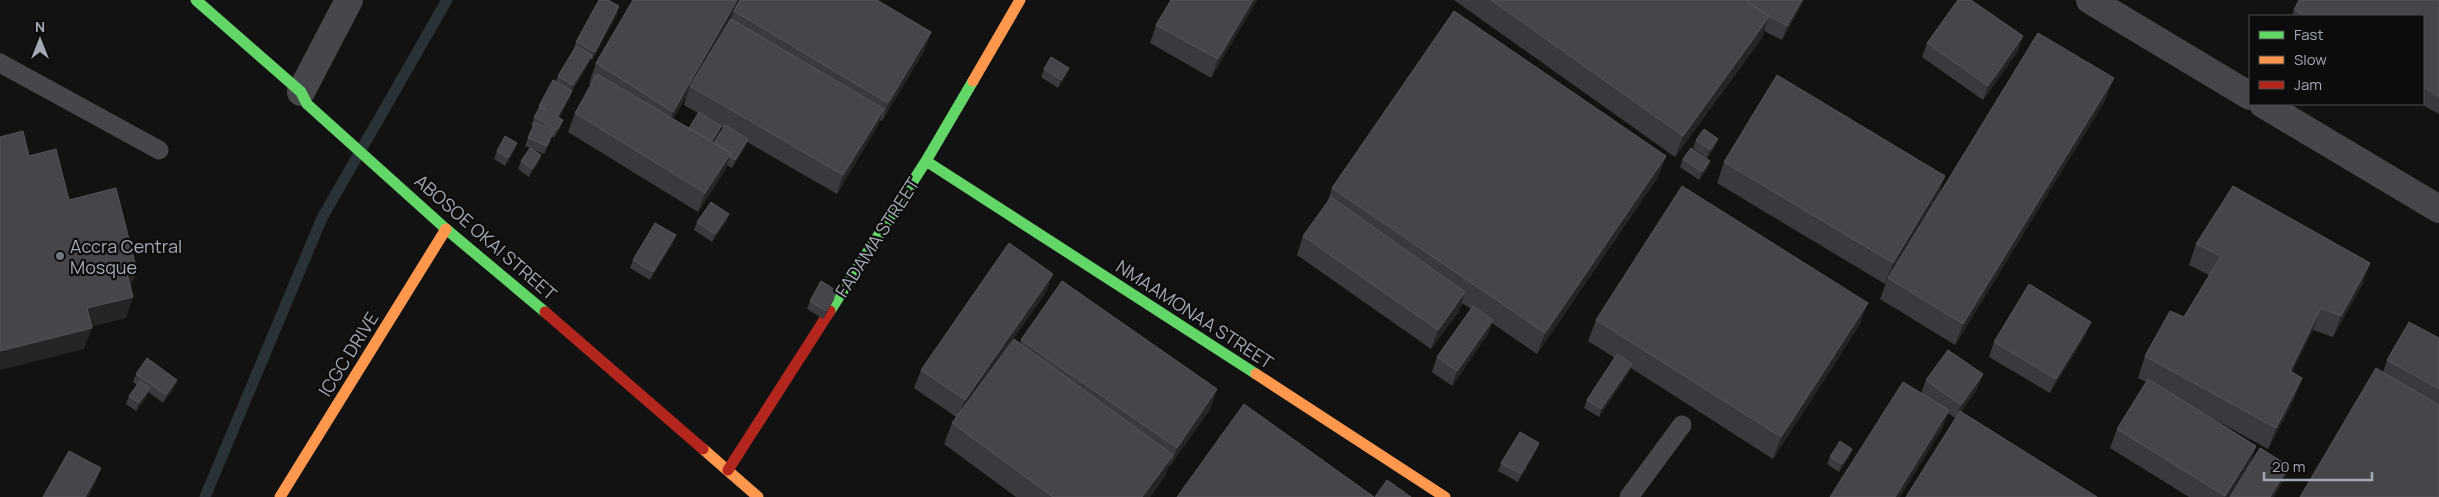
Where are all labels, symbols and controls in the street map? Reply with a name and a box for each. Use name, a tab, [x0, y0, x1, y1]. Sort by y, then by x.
north arrow	[15, 15, 65, 65]
legend	[2249, 15, 2424, 105]
text: N	[35, 17, 45, 36]
text: Fast	[2294, 24, 2323, 45]
text: Slow	[2294, 49, 2327, 70]
text: Jam	[2294, 74, 2322, 95]
street label: ABOSOE OKAI STREET	[410, 169, 562, 306]
street label: FADAMA STREET	[829, 172, 925, 301]
place label: Accra Central Mosque	[70, 234, 182, 279]
marker: Accra Central Mosque	[54, 250, 66, 262]
street label: NMAAMONAA STREET	[1112, 254, 1278, 374]
street label: ICGC DRIVE	[313, 307, 383, 401]
scale bar	[2264, 450, 2372, 482]
text: 20 m	[2272, 456, 2305, 477]

